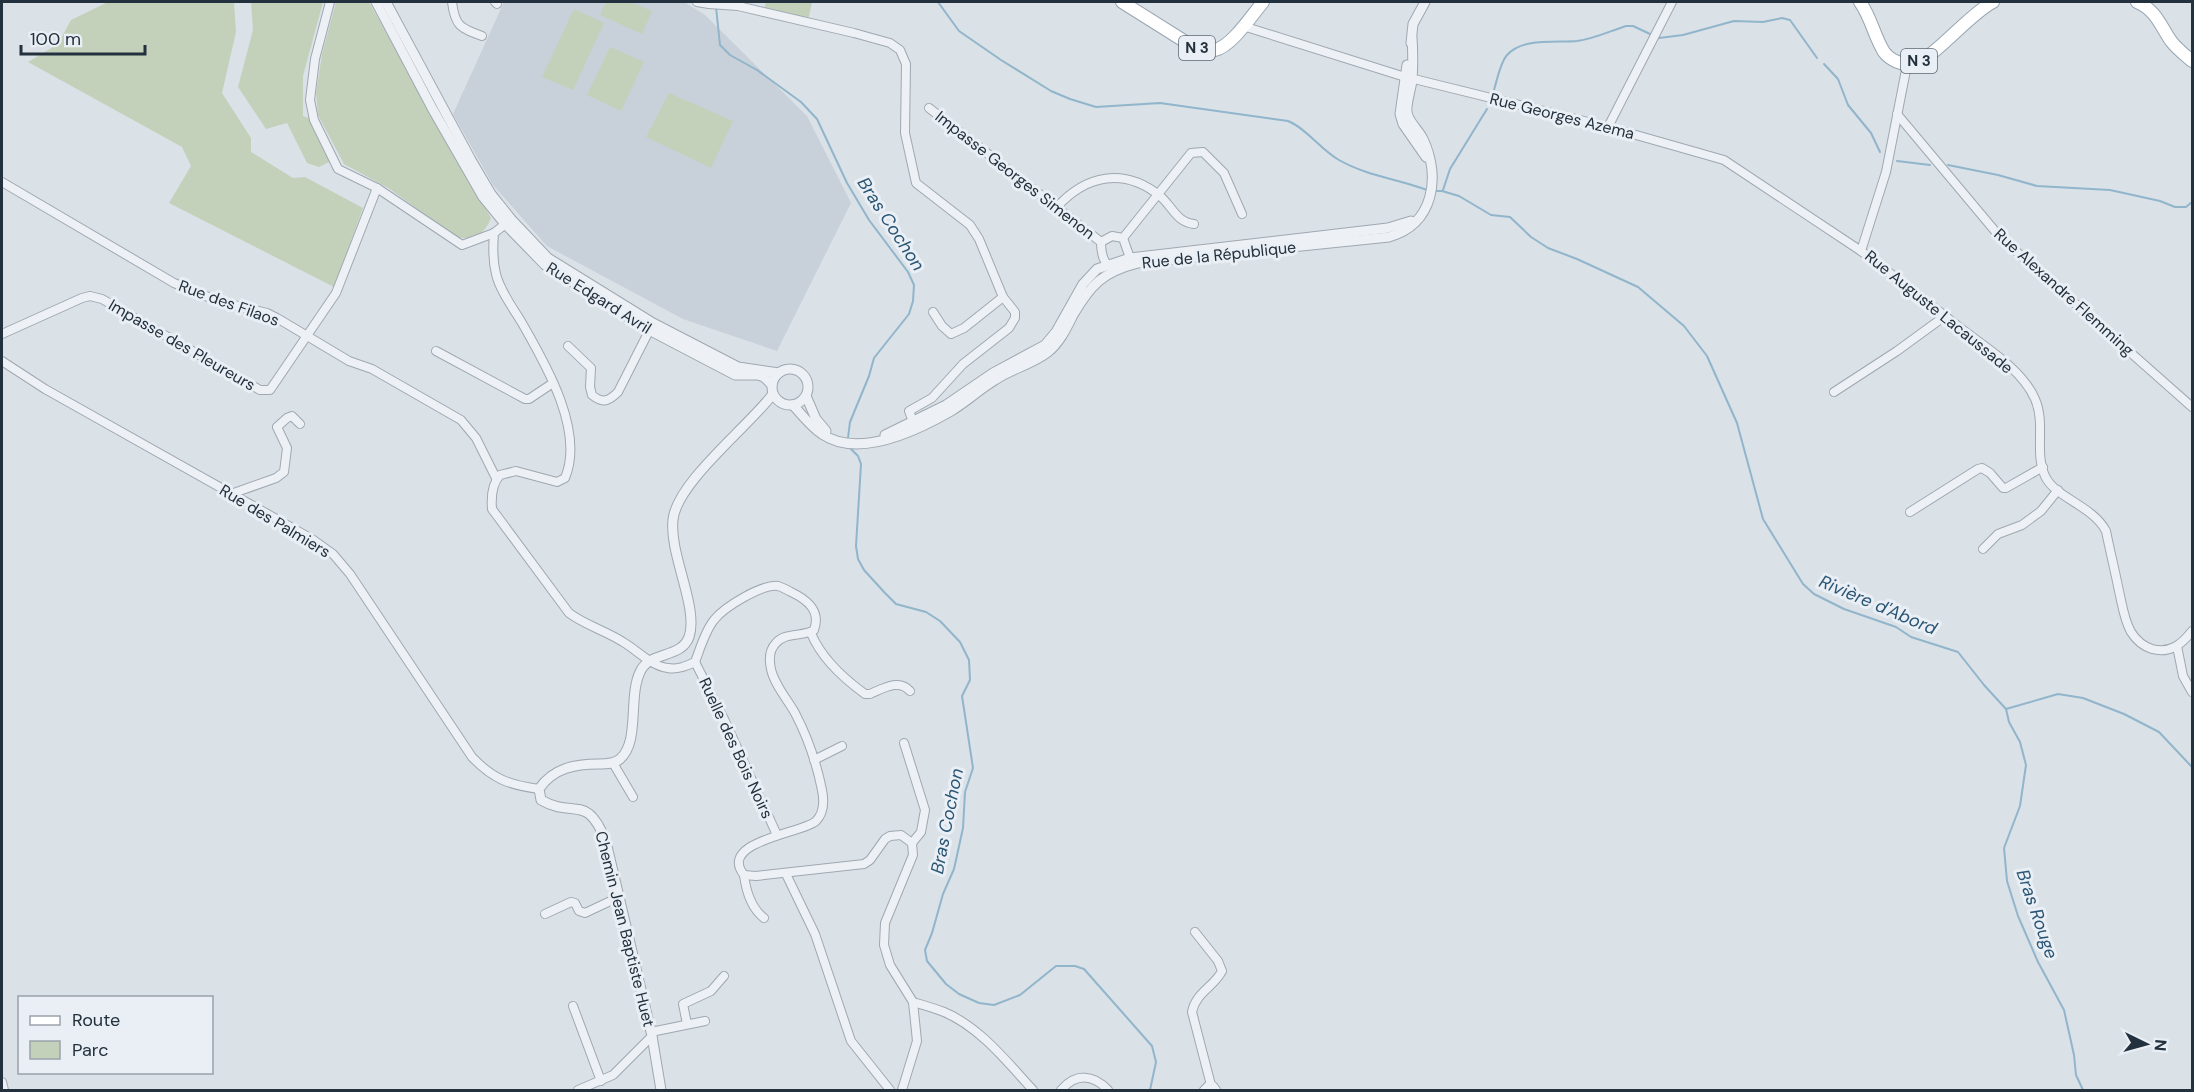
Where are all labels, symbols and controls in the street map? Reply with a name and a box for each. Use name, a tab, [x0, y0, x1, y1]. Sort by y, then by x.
scale bar	[21, 18, 146, 56]
text: 100 m	[30, 27, 81, 51]
road number: N 3	[1179, 36, 1215, 60]
road number: N 3	[1901, 49, 1937, 73]
street label: Rue Georges Azema	[1487, 88, 1637, 144]
street label: Impasse Georges Simenon	[931, 106, 1099, 244]
water label: Bras Cochon	[852, 173, 930, 275]
street label: Rue Alexandre Flemming	[1990, 224, 2138, 361]
street label: Rue de la République	[1141, 236, 1297, 274]
street label: Rue Auguste Lacaussade	[1861, 246, 2017, 378]
street label: Rue Edgard Avril	[542, 257, 656, 339]
street label: Rue des Filaos	[176, 275, 282, 331]
street label: Impasse des Pleureurs	[105, 294, 259, 396]
street label: Rue des Palmiers	[216, 480, 334, 562]
water label: Rivière d'Abord	[1815, 569, 1941, 641]
street label: Ruelle des Bois Noirs	[694, 674, 778, 822]
water label: Bras Cochon	[925, 766, 969, 876]
street label: Chemin Jean Baptiste Huet	[591, 829, 659, 1029]
water label: Bras Rouge	[2011, 866, 2063, 962]
legend	[18, 996, 213, 1074]
text: Route	[72, 1008, 120, 1032]
north arrow	[2116, 1014, 2176, 1074]
text: Parc	[72, 1038, 108, 1062]
text: N	[2149, 1039, 2171, 1052]

